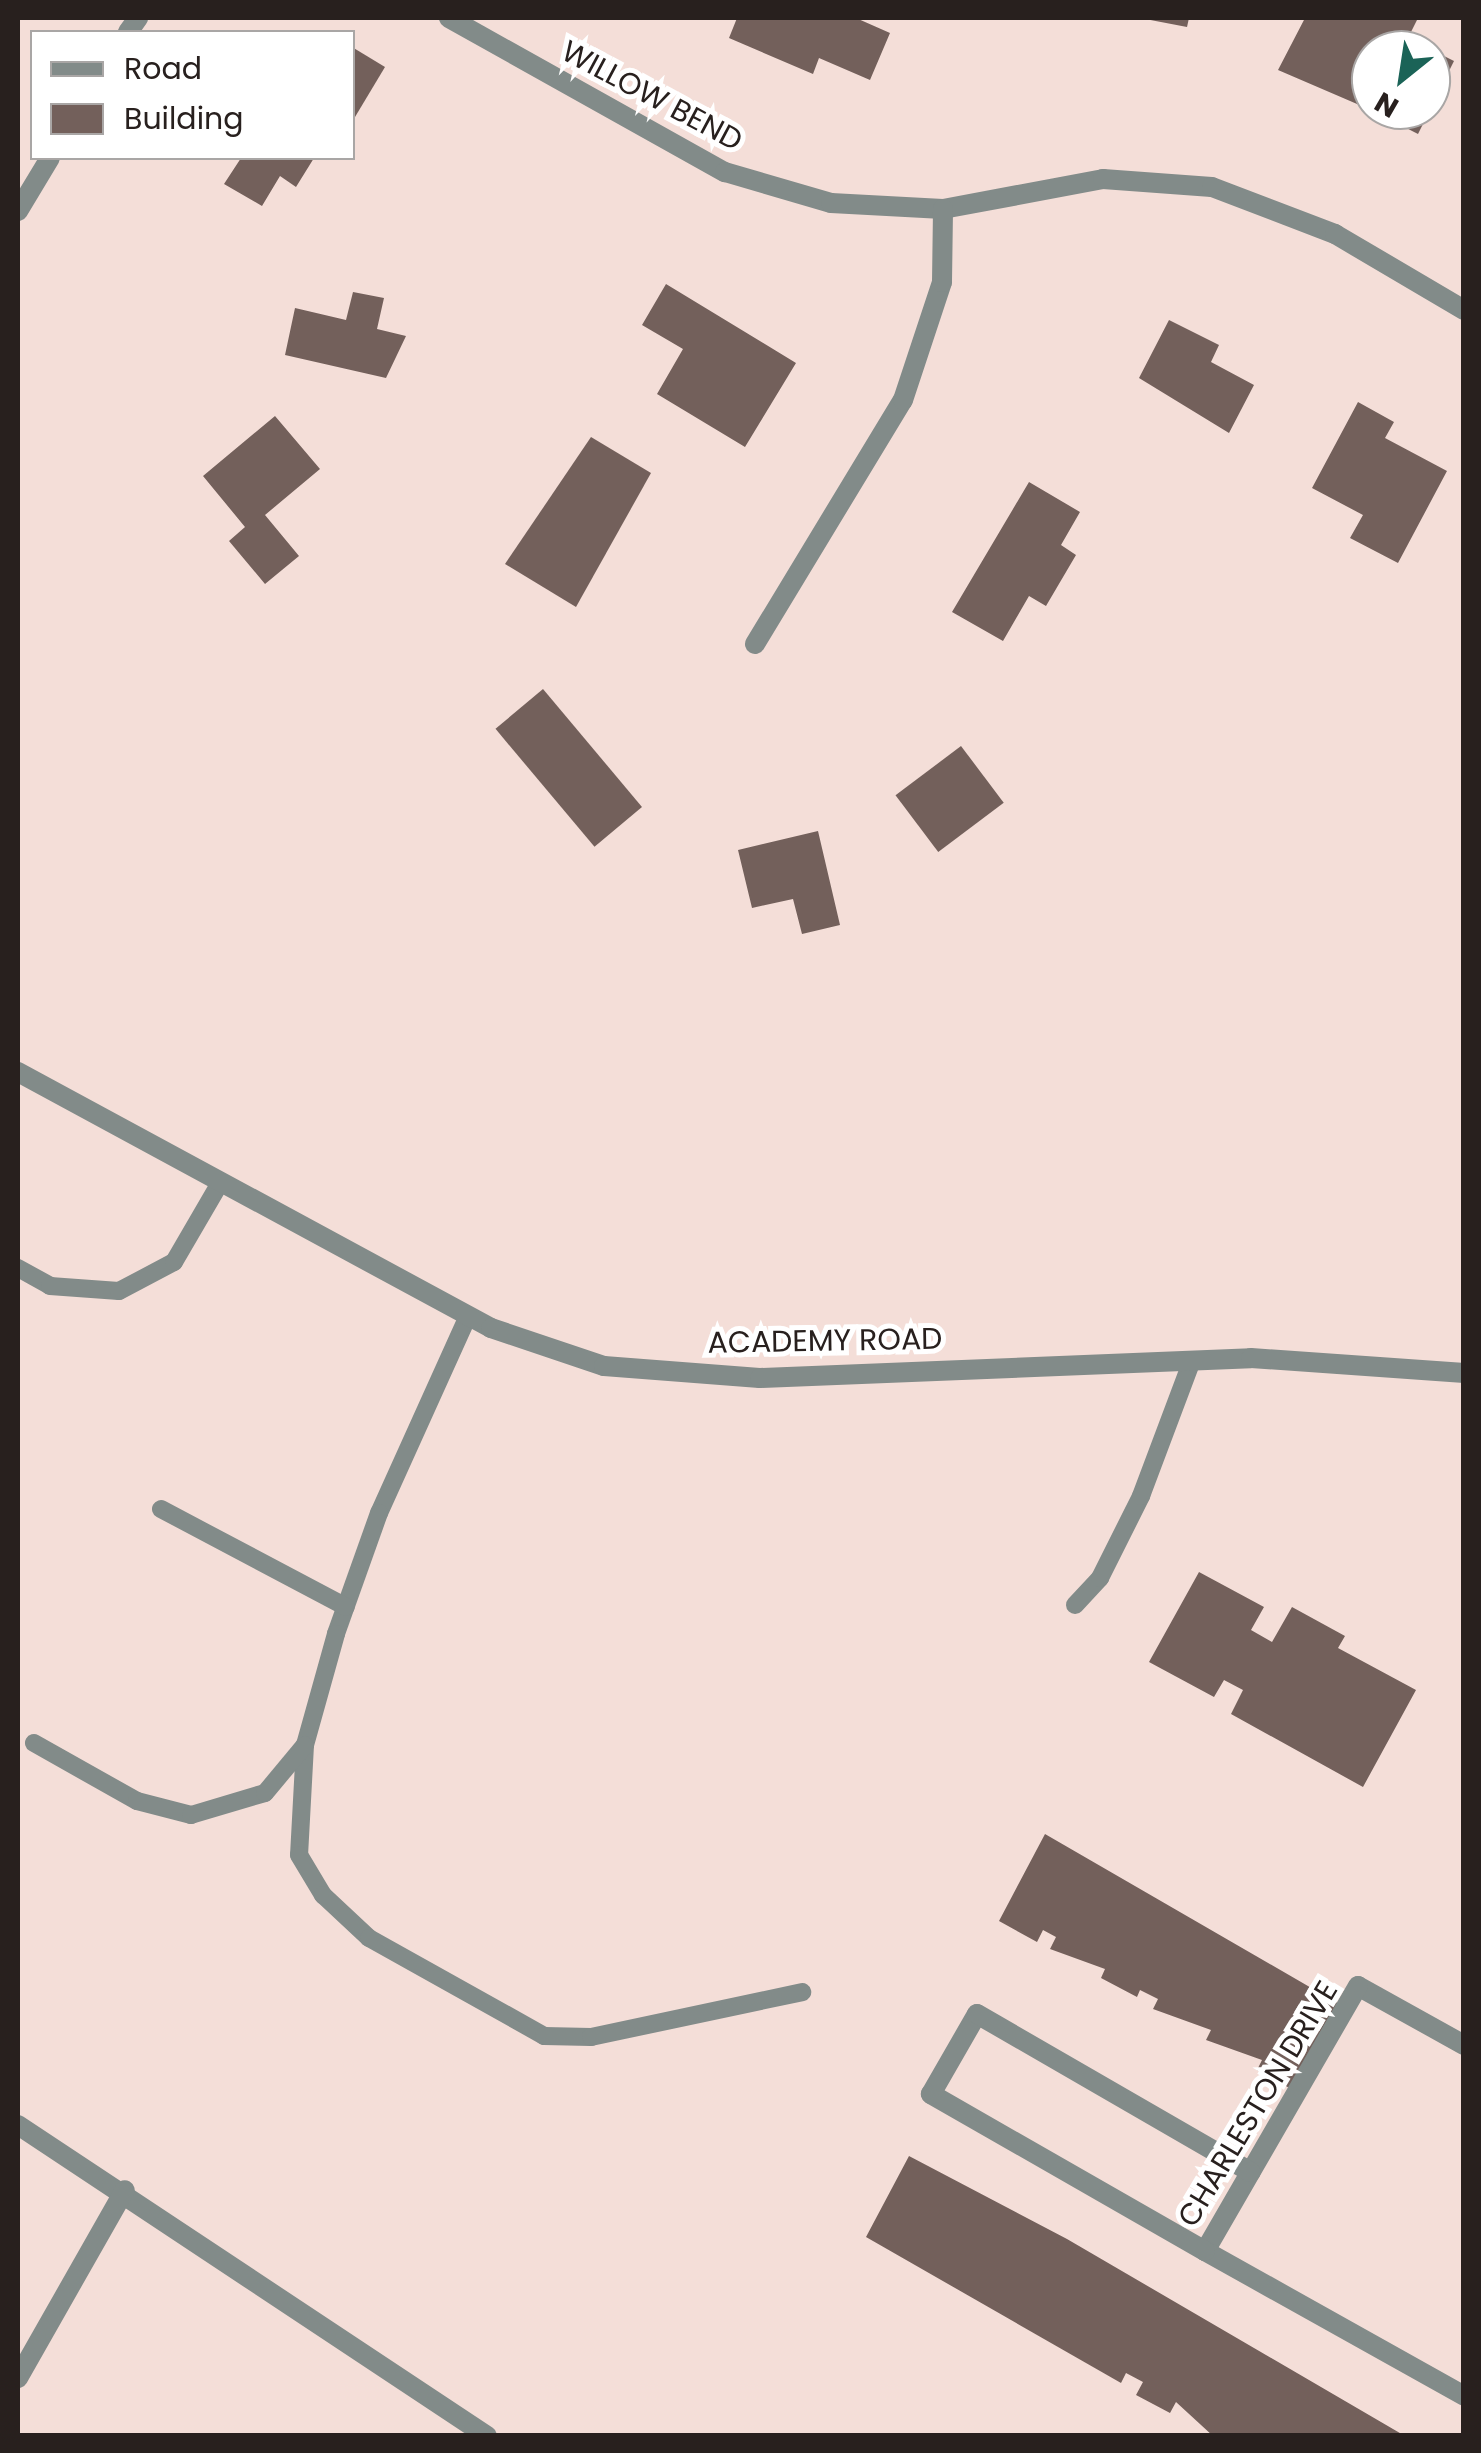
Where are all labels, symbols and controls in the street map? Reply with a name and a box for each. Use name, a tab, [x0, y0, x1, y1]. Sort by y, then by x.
legend	[30, 30, 355, 160]
north arrow	[1351, 30, 1451, 130]
street label: WILLOW BEND	[555, 33, 749, 159]
text: Road	[124, 47, 202, 90]
text: N	[1368, 83, 1406, 127]
text: Building	[124, 97, 244, 140]
street label: ACADEMY ROAD	[707, 1321, 943, 1361]
street label: CHARLESTON DRIVE	[1171, 1975, 1345, 2233]

